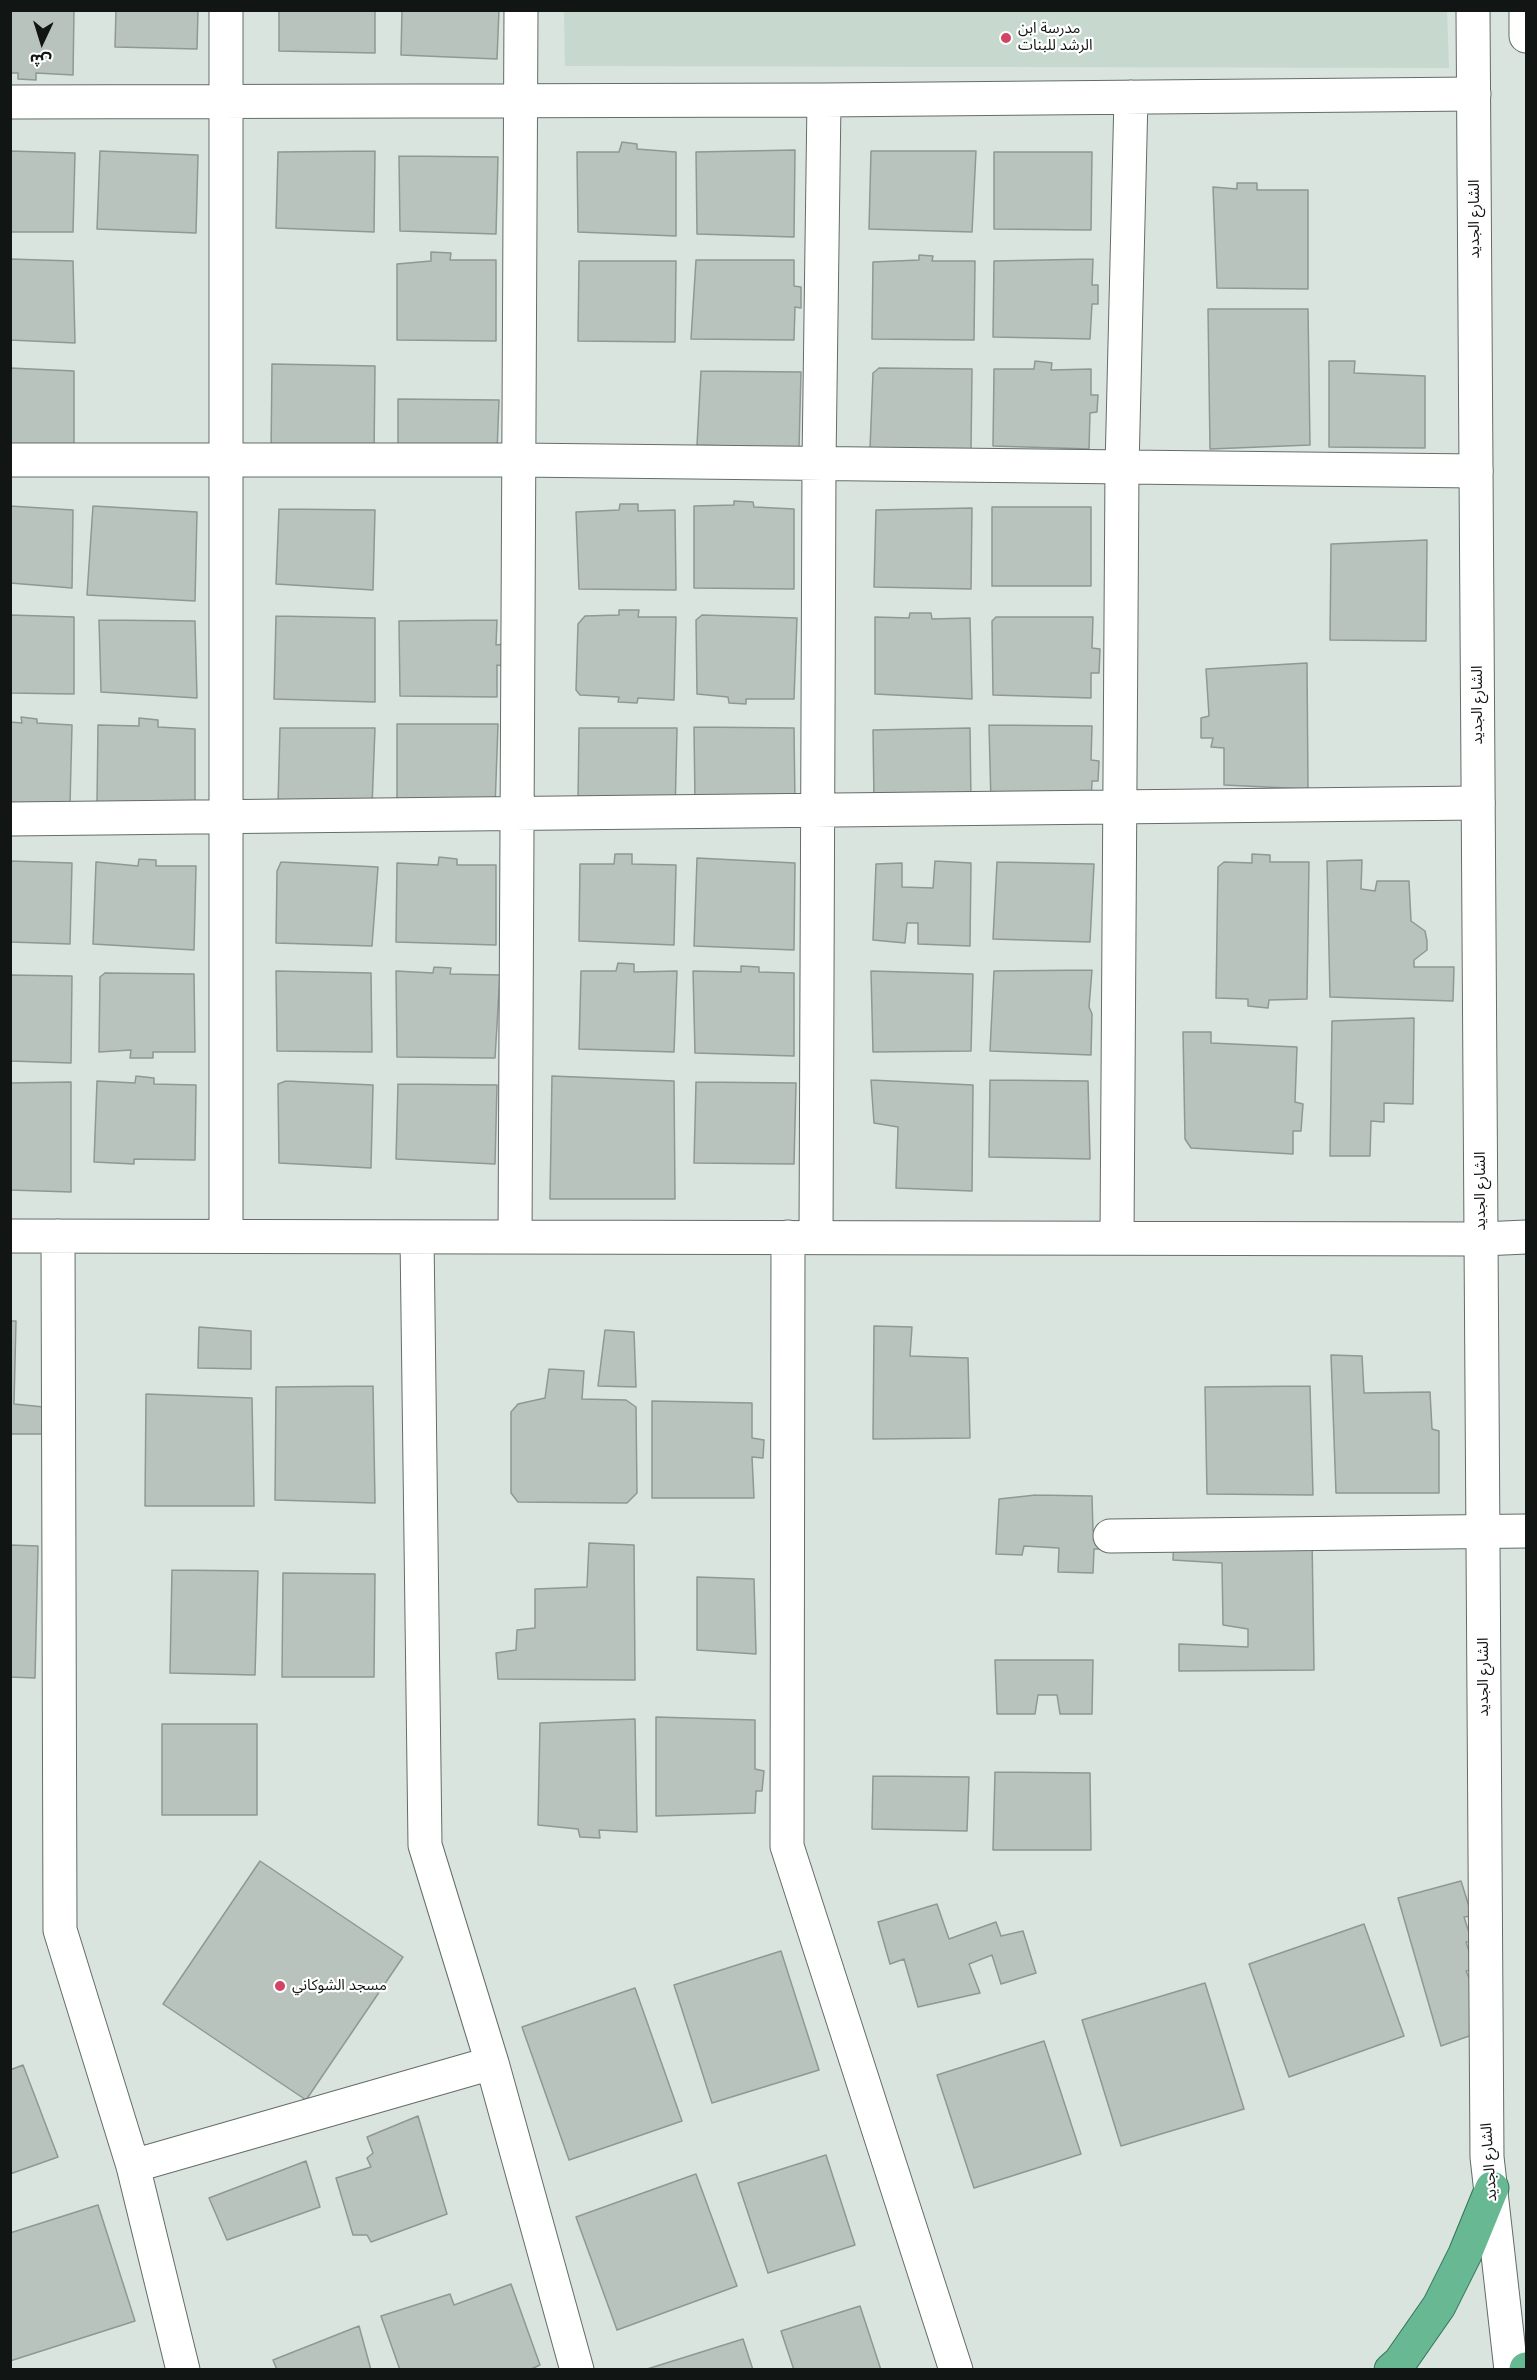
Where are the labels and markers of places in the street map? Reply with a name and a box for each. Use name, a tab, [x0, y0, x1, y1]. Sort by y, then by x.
place label: مدرسة ابن الرشد للبنات	[1018, 20, 1093, 55]
marker: مدرسة ابن الرشد للبنات	[999, 31, 1013, 45]
place label: مسجد الشوكاني	[292, 1977, 387, 1995]
marker: مسجد الشوكاني	[273, 1979, 287, 1993]

